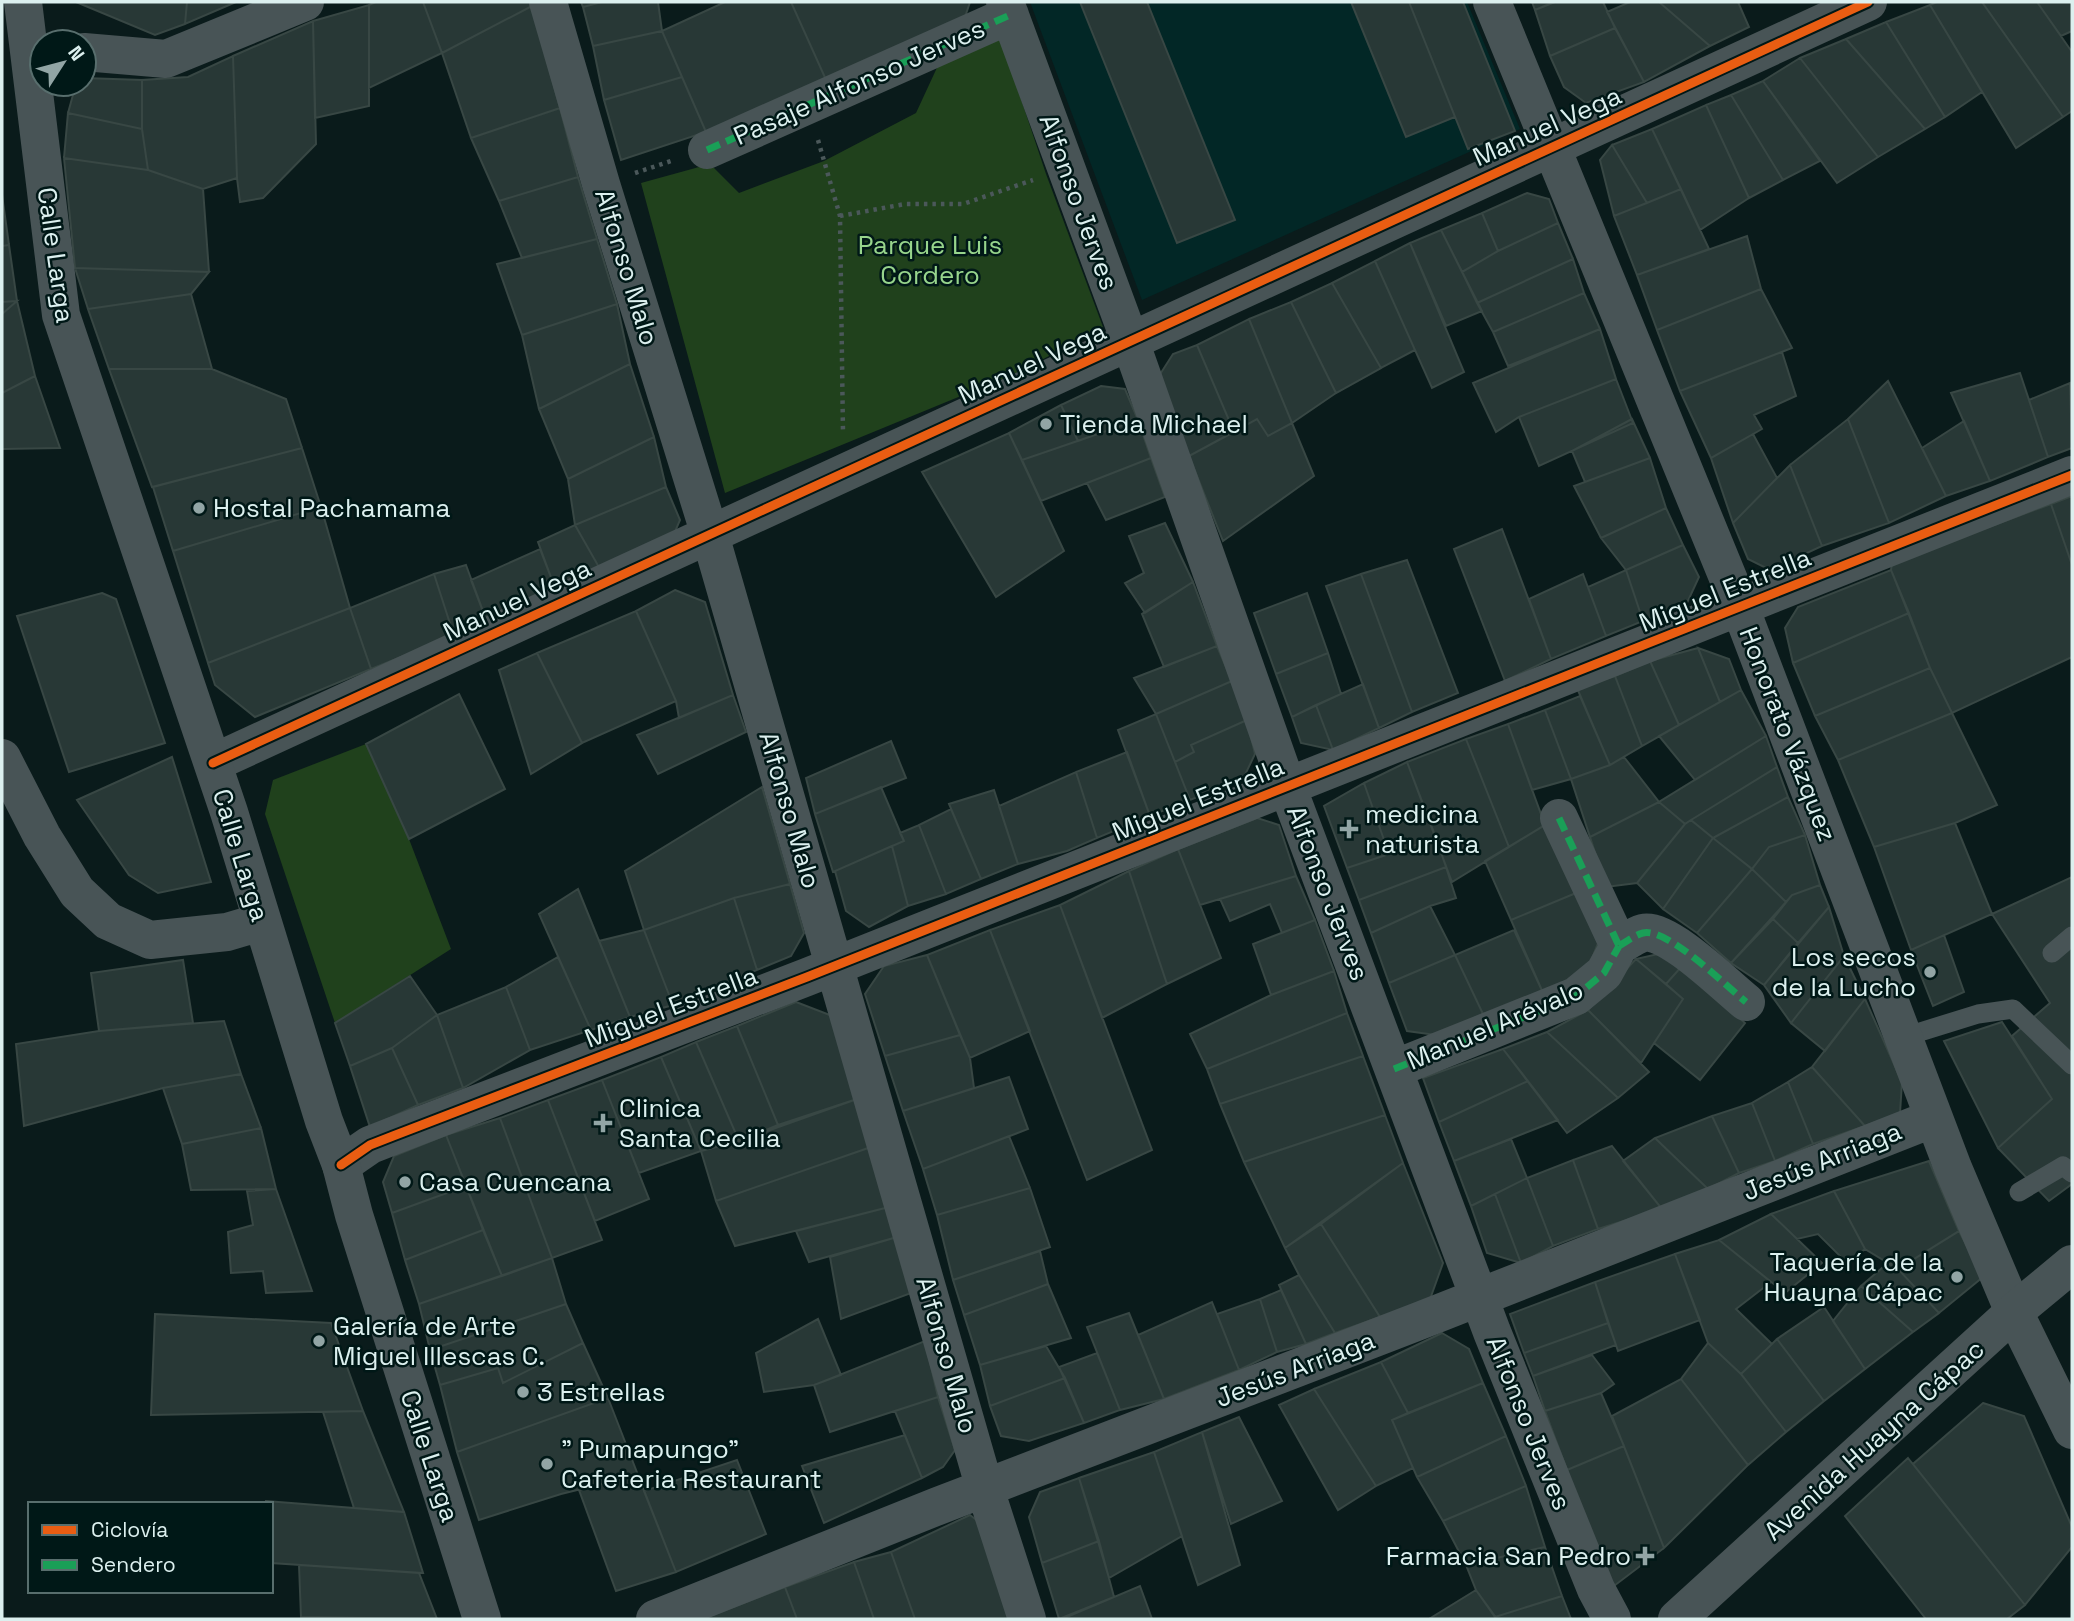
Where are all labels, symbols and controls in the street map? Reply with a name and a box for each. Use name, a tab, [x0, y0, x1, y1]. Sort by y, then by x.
street label: Pasaje Alfonso Jerves	[728, 11, 990, 153]
north arrow	[28, 28, 98, 98]
text: N	[62, 41, 90, 66]
street label: Manuel Vega	[1467, 78, 1627, 174]
street label: Alfonso Jerves	[1031, 109, 1127, 295]
street label: Calle Larga	[30, 185, 82, 325]
street label: Alfonso Malo	[587, 185, 667, 349]
park label: Parque Luis Cordero	[858, 228, 1002, 292]
street label: Manuel Vega	[953, 314, 1111, 412]
place label: Tienda Michael	[1060, 407, 1248, 441]
marker: Tienda Michael	[1038, 416, 1054, 432]
place label: Hostal Pachamama	[213, 491, 450, 525]
marker: Hostal Pachamama	[191, 500, 207, 516]
street label: Miguel Estrella	[1634, 540, 1816, 640]
street label: Manuel Vega	[438, 551, 596, 649]
street label: Honorato Vázquez	[1731, 622, 1845, 846]
street label: Alfonso Malo	[751, 727, 829, 893]
street label: Miguel Estrella	[1107, 749, 1289, 849]
street label: Calle Larga	[205, 785, 277, 925]
place label: medicina naturista	[1365, 797, 1479, 861]
street label: Alfonso Jerves	[1279, 801, 1377, 985]
marker: medicina naturista	[1339, 819, 1359, 839]
place label: Los secos de la Lucho	[1772, 940, 1916, 1004]
street label: Miguel Estrella	[580, 958, 762, 1056]
marker: Los secos de la Lucho	[1922, 964, 1938, 980]
street label: Manuel Arévalo	[1401, 972, 1589, 1078]
place label: Clinica Santa Cecilia	[619, 1091, 781, 1155]
marker: Clinica Santa Cecilia	[593, 1113, 613, 1133]
street label: Jesús Arriaga	[1738, 1114, 1906, 1208]
place label: Casa Cuencana	[419, 1165, 611, 1199]
marker: Casa Cuencana	[397, 1174, 413, 1190]
place label: Taquería de la Huayna Cápac	[1763, 1245, 1943, 1309]
marker: Taquería de la Huayna Cápac	[1949, 1269, 1965, 1285]
street label: Alfonso Malo	[908, 1272, 986, 1438]
place label: Galería de Arte Miguel Illescas C.	[333, 1309, 545, 1373]
street label: Jesús Arriaga	[1210, 1323, 1380, 1415]
street label: Alfonso Jerves	[1479, 1331, 1579, 1515]
street label: Avenida Huayna Cápac	[1757, 1332, 1991, 1548]
marker: Galería de Arte Miguel Illescas C.	[311, 1333, 327, 1349]
place label: 3 Estrellas	[537, 1375, 665, 1409]
marker: 3 Estrellas	[515, 1384, 531, 1400]
street label: Calle Larga	[393, 1386, 467, 1526]
place label: " Pumapungo" Cafeteria Restaurant	[561, 1432, 822, 1496]
marker: " Pumapungo" Cafeteria Restaurant	[539, 1456, 555, 1472]
legend	[28, 1502, 273, 1593]
text: Ciclovía	[91, 1516, 168, 1543]
place label: Farmacia San Pedro	[1386, 1539, 1631, 1573]
marker: Farmacia San Pedro	[1637, 1548, 1653, 1564]
text: Sendero	[91, 1551, 176, 1578]

